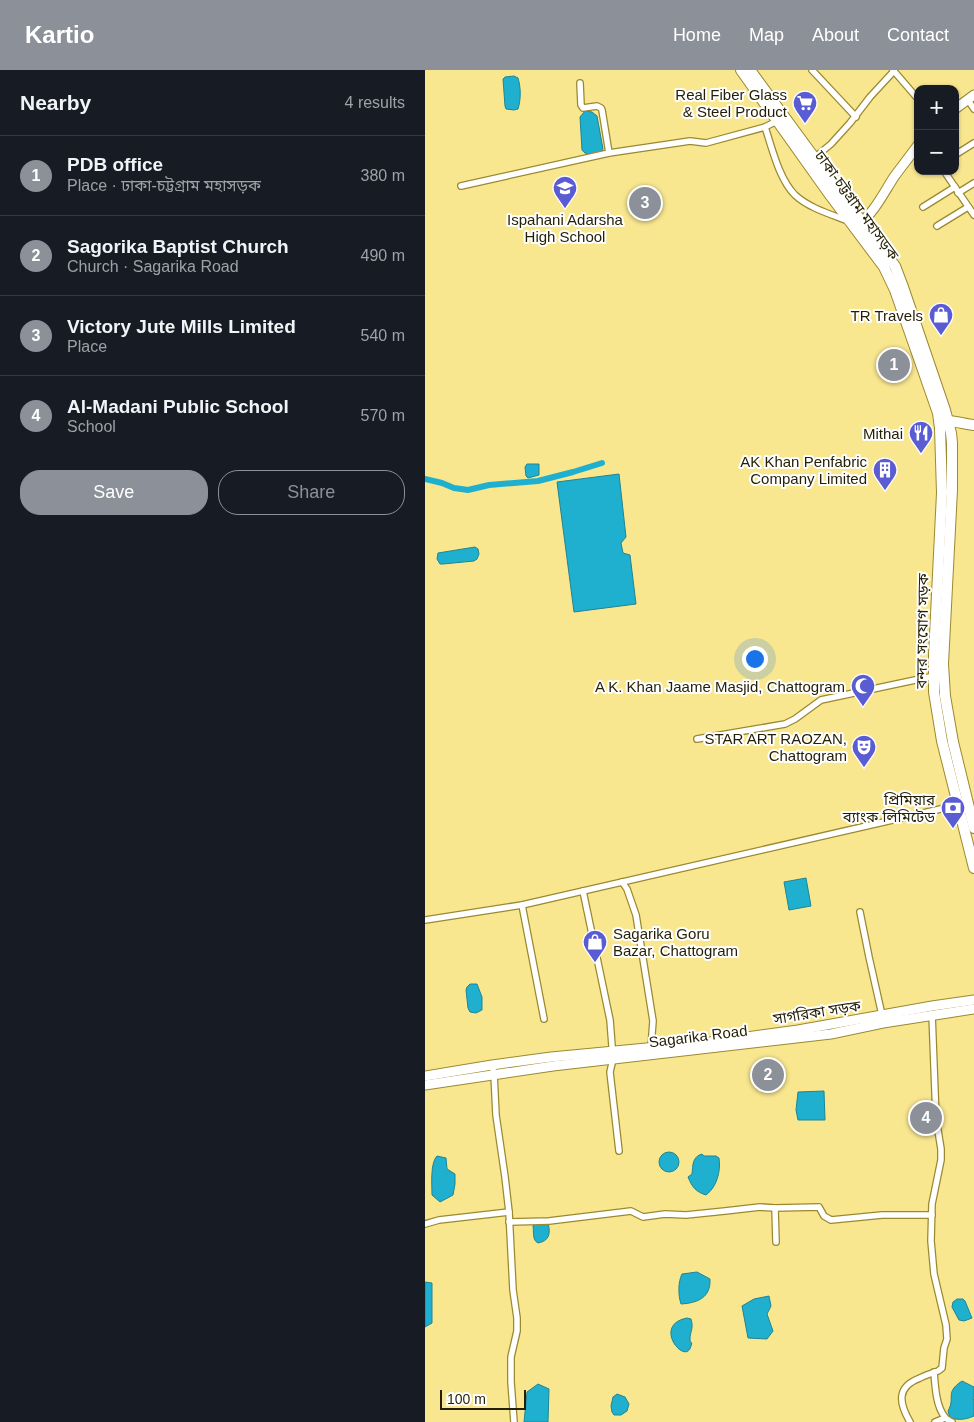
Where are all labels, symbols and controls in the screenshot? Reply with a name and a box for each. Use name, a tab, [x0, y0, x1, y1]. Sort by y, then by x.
text: Kartio	[25, 21, 94, 48]
text: Home	[673, 25, 721, 45]
text: Map	[749, 25, 784, 45]
text: About	[812, 25, 859, 45]
text: Contact	[887, 25, 949, 45]
map controls	[914, 85, 959, 175]
button: +	[914, 85, 959, 130]
place label: Real Fiber Glass & Steel Product	[675, 86, 788, 120]
supermarket icon: Real Fiber Glass & Steel Product	[792, 90, 818, 124]
text: Nearby	[20, 91, 91, 114]
text: 4 results	[345, 94, 405, 111]
button: −	[914, 130, 959, 175]
street label: ঢাকা-চট্টগ্রাম মহাসড়ক	[811, 146, 903, 264]
text: PDB office	[67, 154, 163, 175]
text: 1	[32, 167, 40, 184]
text: 380 m	[361, 167, 405, 184]
school or university icon: Ispahani Adarsha High School	[552, 175, 578, 209]
text: Place · ঢাকা-চট্টগ্রাম মহাসড়ক	[67, 177, 261, 194]
pin: 3	[629, 184, 661, 222]
place label: Ispahani Adarsha High School	[507, 211, 624, 245]
text: Sagorika Baptist Church	[67, 236, 289, 257]
text: 2	[32, 247, 40, 264]
text: 490 m	[361, 247, 405, 264]
text: Church · Sagarika Road	[67, 258, 239, 275]
shop icon: TR Travels	[928, 302, 954, 336]
place label: TR Travels	[850, 307, 923, 324]
text: Victory Jute Mills Limited	[67, 316, 296, 337]
text: 3	[32, 327, 40, 344]
text: 540 m	[361, 327, 405, 344]
text: Place	[67, 338, 107, 355]
pin: 1	[878, 346, 910, 384]
text: Al-Madani Public School	[67, 396, 289, 417]
text: 4	[32, 407, 40, 424]
text: 570 m	[361, 407, 405, 424]
text: School	[67, 418, 116, 435]
restaurant icon: Mithai	[908, 420, 934, 454]
place label: Mithai	[863, 425, 903, 442]
place label: AK Khan Penfabric Company Limited	[740, 453, 867, 487]
building icon: AK Khan Penfabric Company Limited	[872, 457, 898, 491]
button: Save	[20, 470, 208, 515]
button: Share	[218, 470, 405, 515]
street label: বন্দর সংযোগ সড়ক	[912, 572, 932, 690]
your location	[742, 646, 768, 672]
mosque icon: A K. Khan Jaame Masjid, Chattogram	[850, 673, 876, 707]
place label: A K. Khan Jaame Masjid, Chattogram	[595, 678, 845, 695]
place label: STAR ART RAOZAN, Chattogram	[704, 730, 847, 764]
theatre icon: STAR ART RAOZAN, Chattogram	[851, 734, 877, 768]
place label: প্রিমিয়ার ব্যাংক লিমিটেড	[842, 791, 936, 825]
bank icon: প্রিমিয়ার ব্যাংক লিমিটেড	[940, 795, 966, 829]
place label: Sagarika Goru Bazar, Chattogram	[613, 925, 738, 959]
shop icon: Sagarika Goru Bazar, Chattogram	[582, 929, 608, 963]
street label: সাগরিকা সড়ক	[771, 997, 863, 1027]
street label: Sagarika Road	[648, 1022, 748, 1050]
pin: 2	[752, 1056, 784, 1094]
pin: 4	[910, 1099, 942, 1137]
scale bar	[440, 1387, 526, 1410]
text: 100 m	[447, 1391, 486, 1407]

